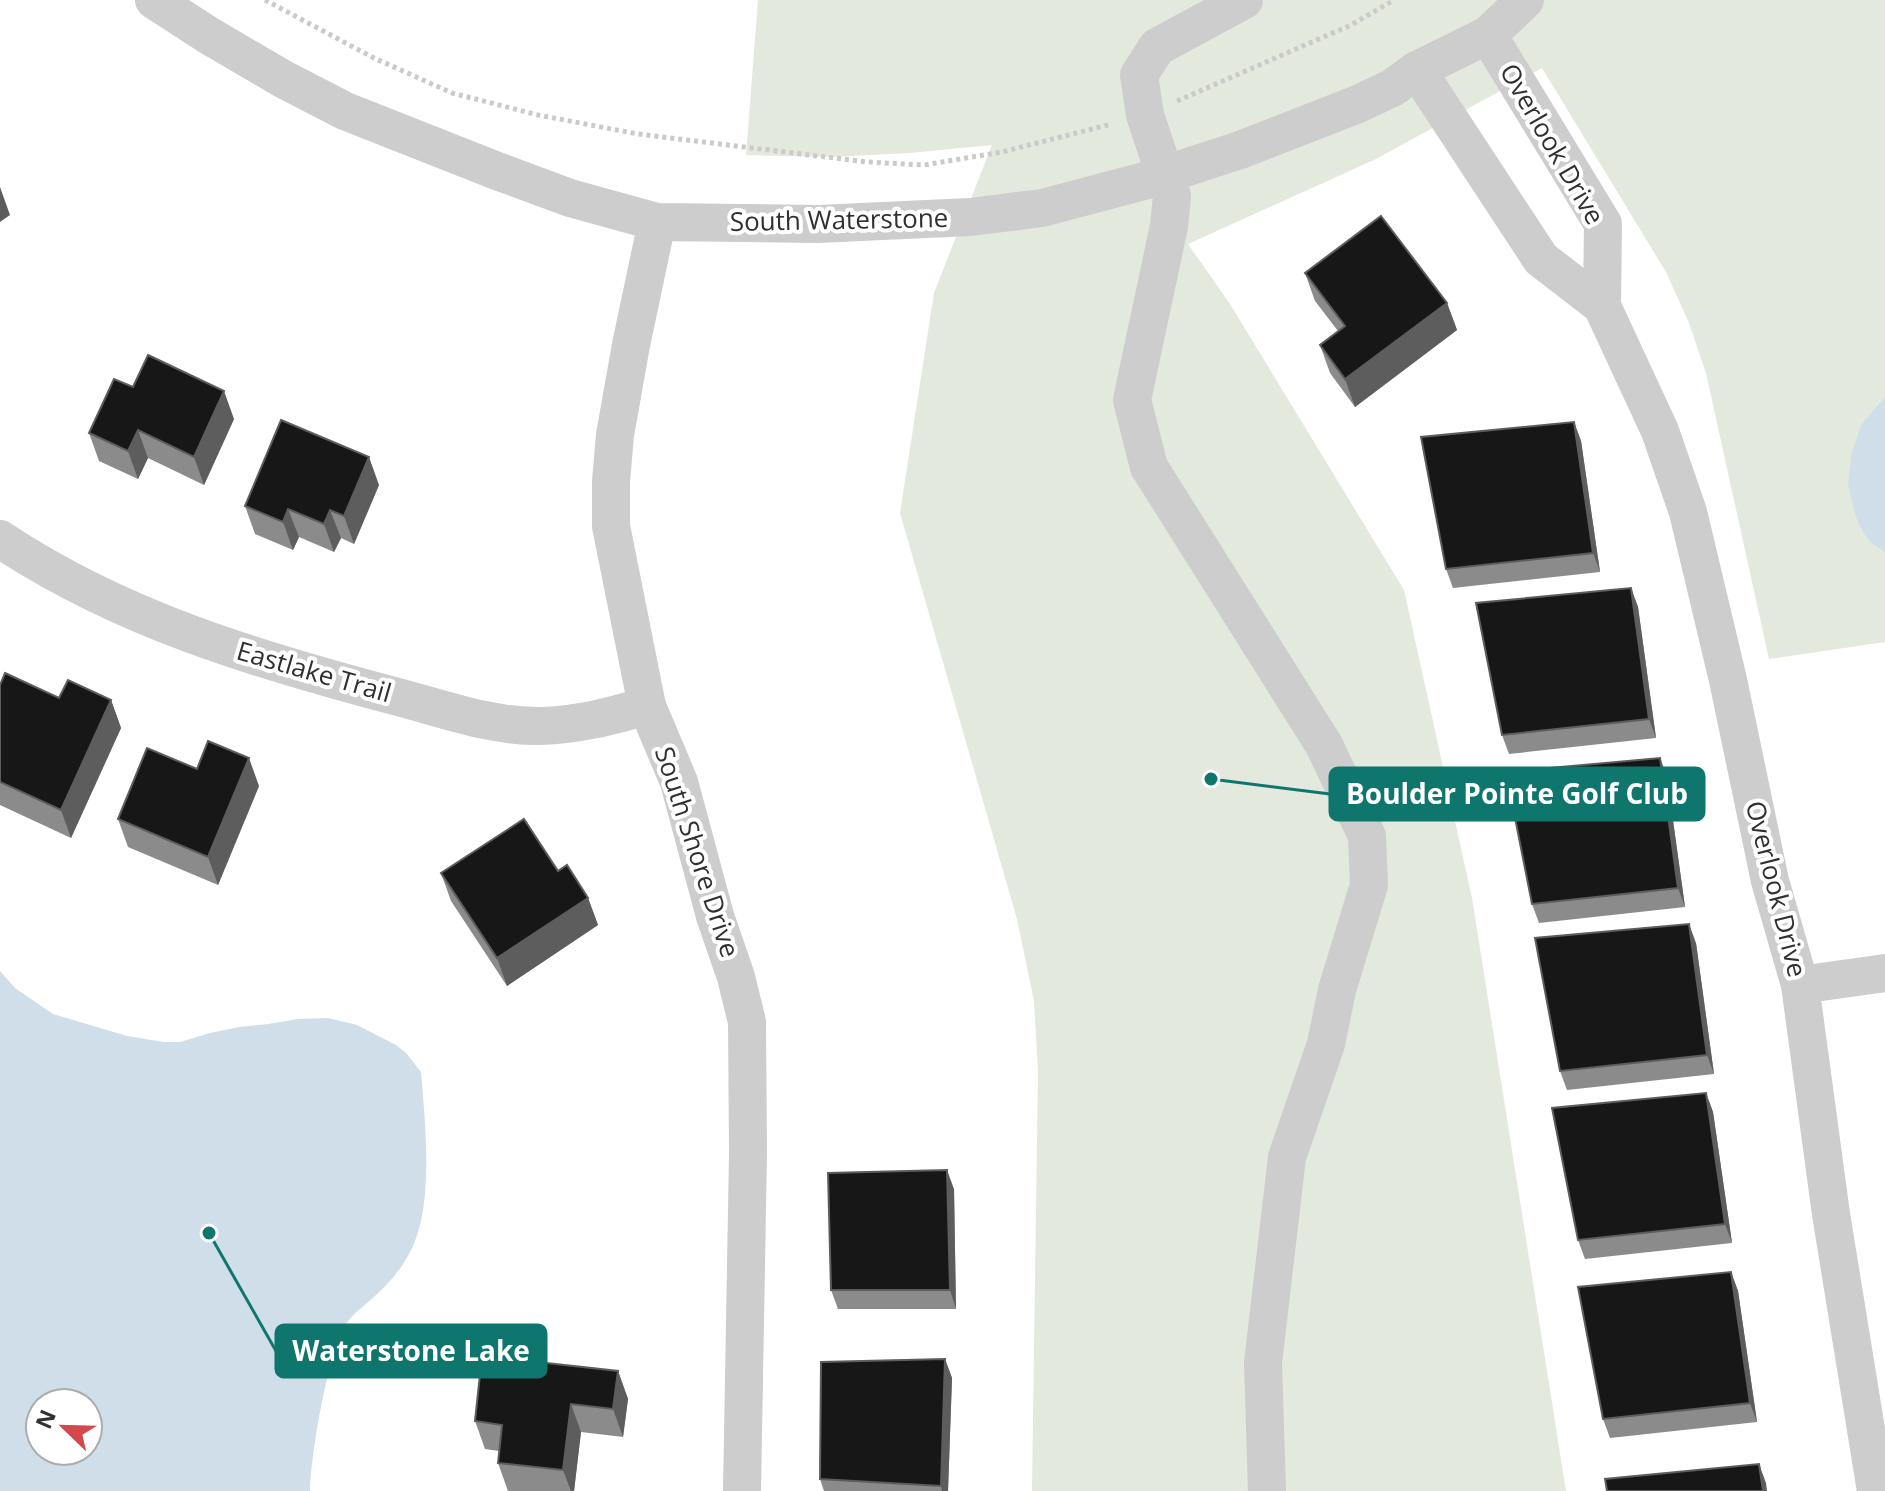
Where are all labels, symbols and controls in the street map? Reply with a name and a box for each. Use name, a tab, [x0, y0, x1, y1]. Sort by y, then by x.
street label: Overlook Drive	[1492, 56, 1614, 231]
street label: South Waterstone	[729, 199, 949, 239]
street label: Eastlake Trail	[233, 632, 396, 710]
street label: South Shore Drive	[647, 742, 749, 962]
callout: Boulder Pointe Golf Club	[1330, 768, 1704, 820]
text: Boulder Pointe Golf Club	[1346, 774, 1688, 812]
street label: Overlook Drive	[1738, 797, 1816, 981]
callout: Waterstone Lake	[276, 1325, 546, 1377]
text: Waterstone Lake	[292, 1331, 530, 1369]
north arrow	[24, 1387, 104, 1467]
text: N	[27, 1405, 62, 1433]

